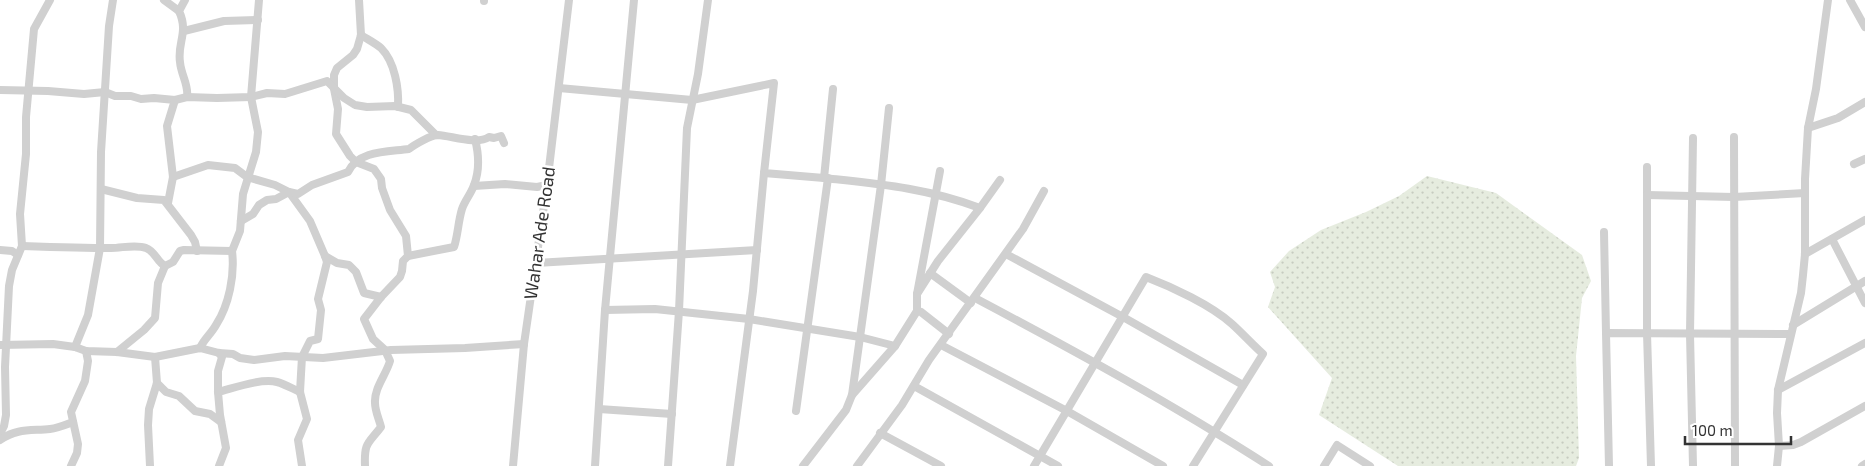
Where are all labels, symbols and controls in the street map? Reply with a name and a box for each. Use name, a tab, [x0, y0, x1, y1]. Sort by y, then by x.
street label: Wahar Ade Road	[519, 165, 559, 301]
scale bar	[1685, 414, 1791, 446]
text: 100 m	[1692, 421, 1733, 439]

